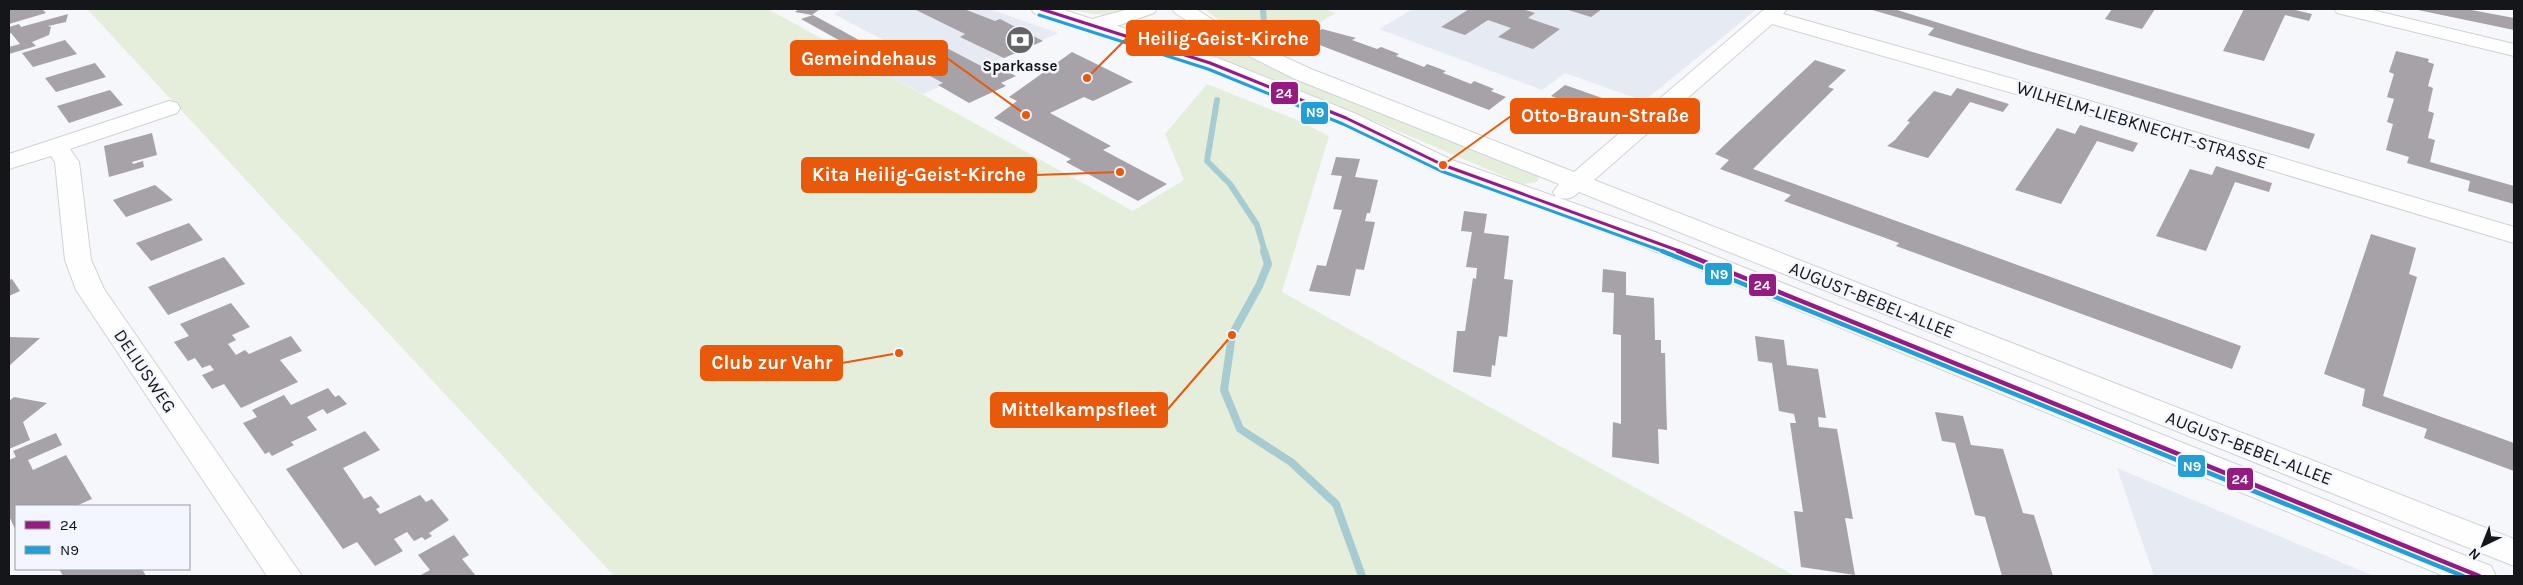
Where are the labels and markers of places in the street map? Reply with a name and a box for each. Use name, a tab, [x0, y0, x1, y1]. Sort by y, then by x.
callout: Heilig-Geist-Kirche	[1127, 21, 1319, 55]
bank icon: Sparkasse	[1005, 25, 1035, 55]
callout: Gemeindehaus	[791, 41, 947, 75]
place label: Sparkasse	[983, 57, 1057, 75]
callout: Otto-Braun-Straße	[1511, 99, 1699, 133]
callout: Kita Heilig-Geist-Kirche	[802, 158, 1036, 192]
callout: Club zur Vahr	[701, 346, 842, 380]
callout: Mittelkampsfleet	[991, 393, 1167, 427]

